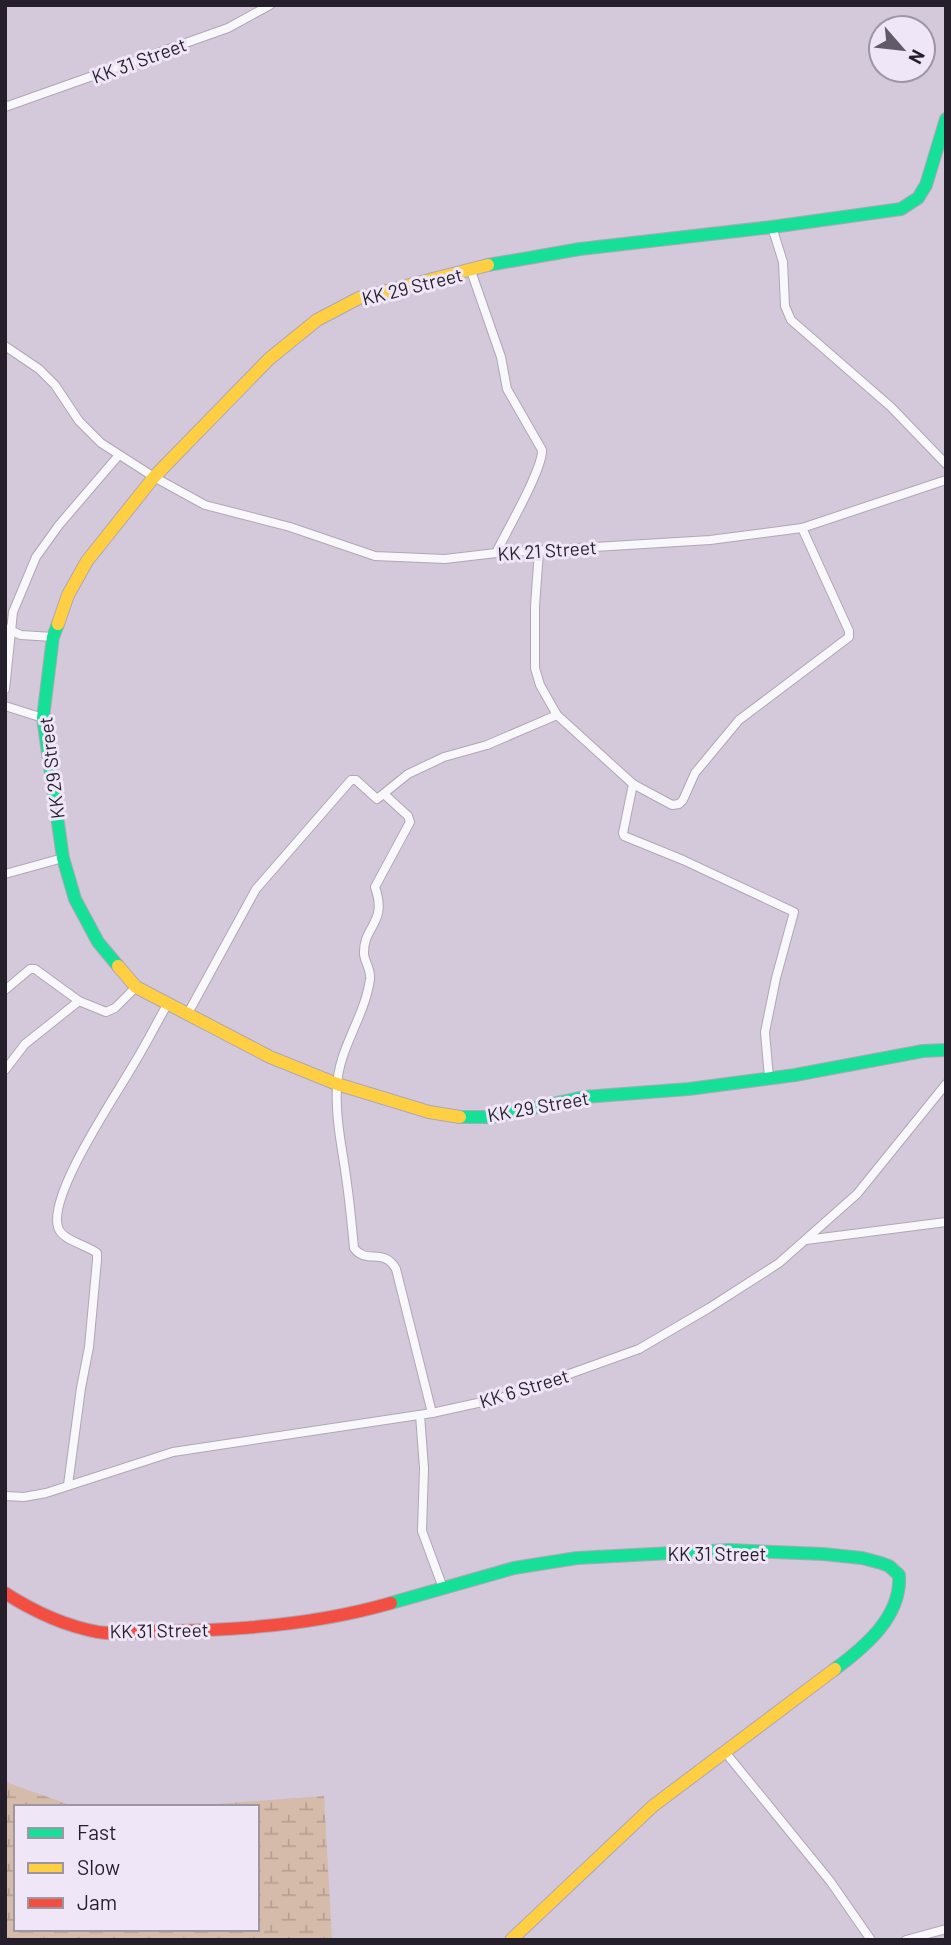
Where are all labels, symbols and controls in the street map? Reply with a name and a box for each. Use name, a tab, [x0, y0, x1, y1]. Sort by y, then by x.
north arrow	[867, 14, 937, 84]
street label: KK 31 Street	[89, 32, 189, 88]
text: N	[904, 46, 931, 68]
street label: KK 29 Street	[359, 262, 465, 310]
street label: KK 21 Street	[497, 535, 597, 565]
street label: KK 29 Street	[33, 716, 69, 820]
street label: KK 29 Street	[485, 1086, 591, 1126]
street label: KK 6 Street	[476, 1363, 572, 1413]
street label: KK 31 Street	[668, 1542, 767, 1565]
street label: KK 31 Street	[109, 1618, 209, 1642]
legend	[14, 1805, 259, 1931]
text: Fast	[77, 1819, 117, 1844]
text: Slow	[77, 1854, 120, 1879]
text: Jam	[77, 1889, 117, 1914]

